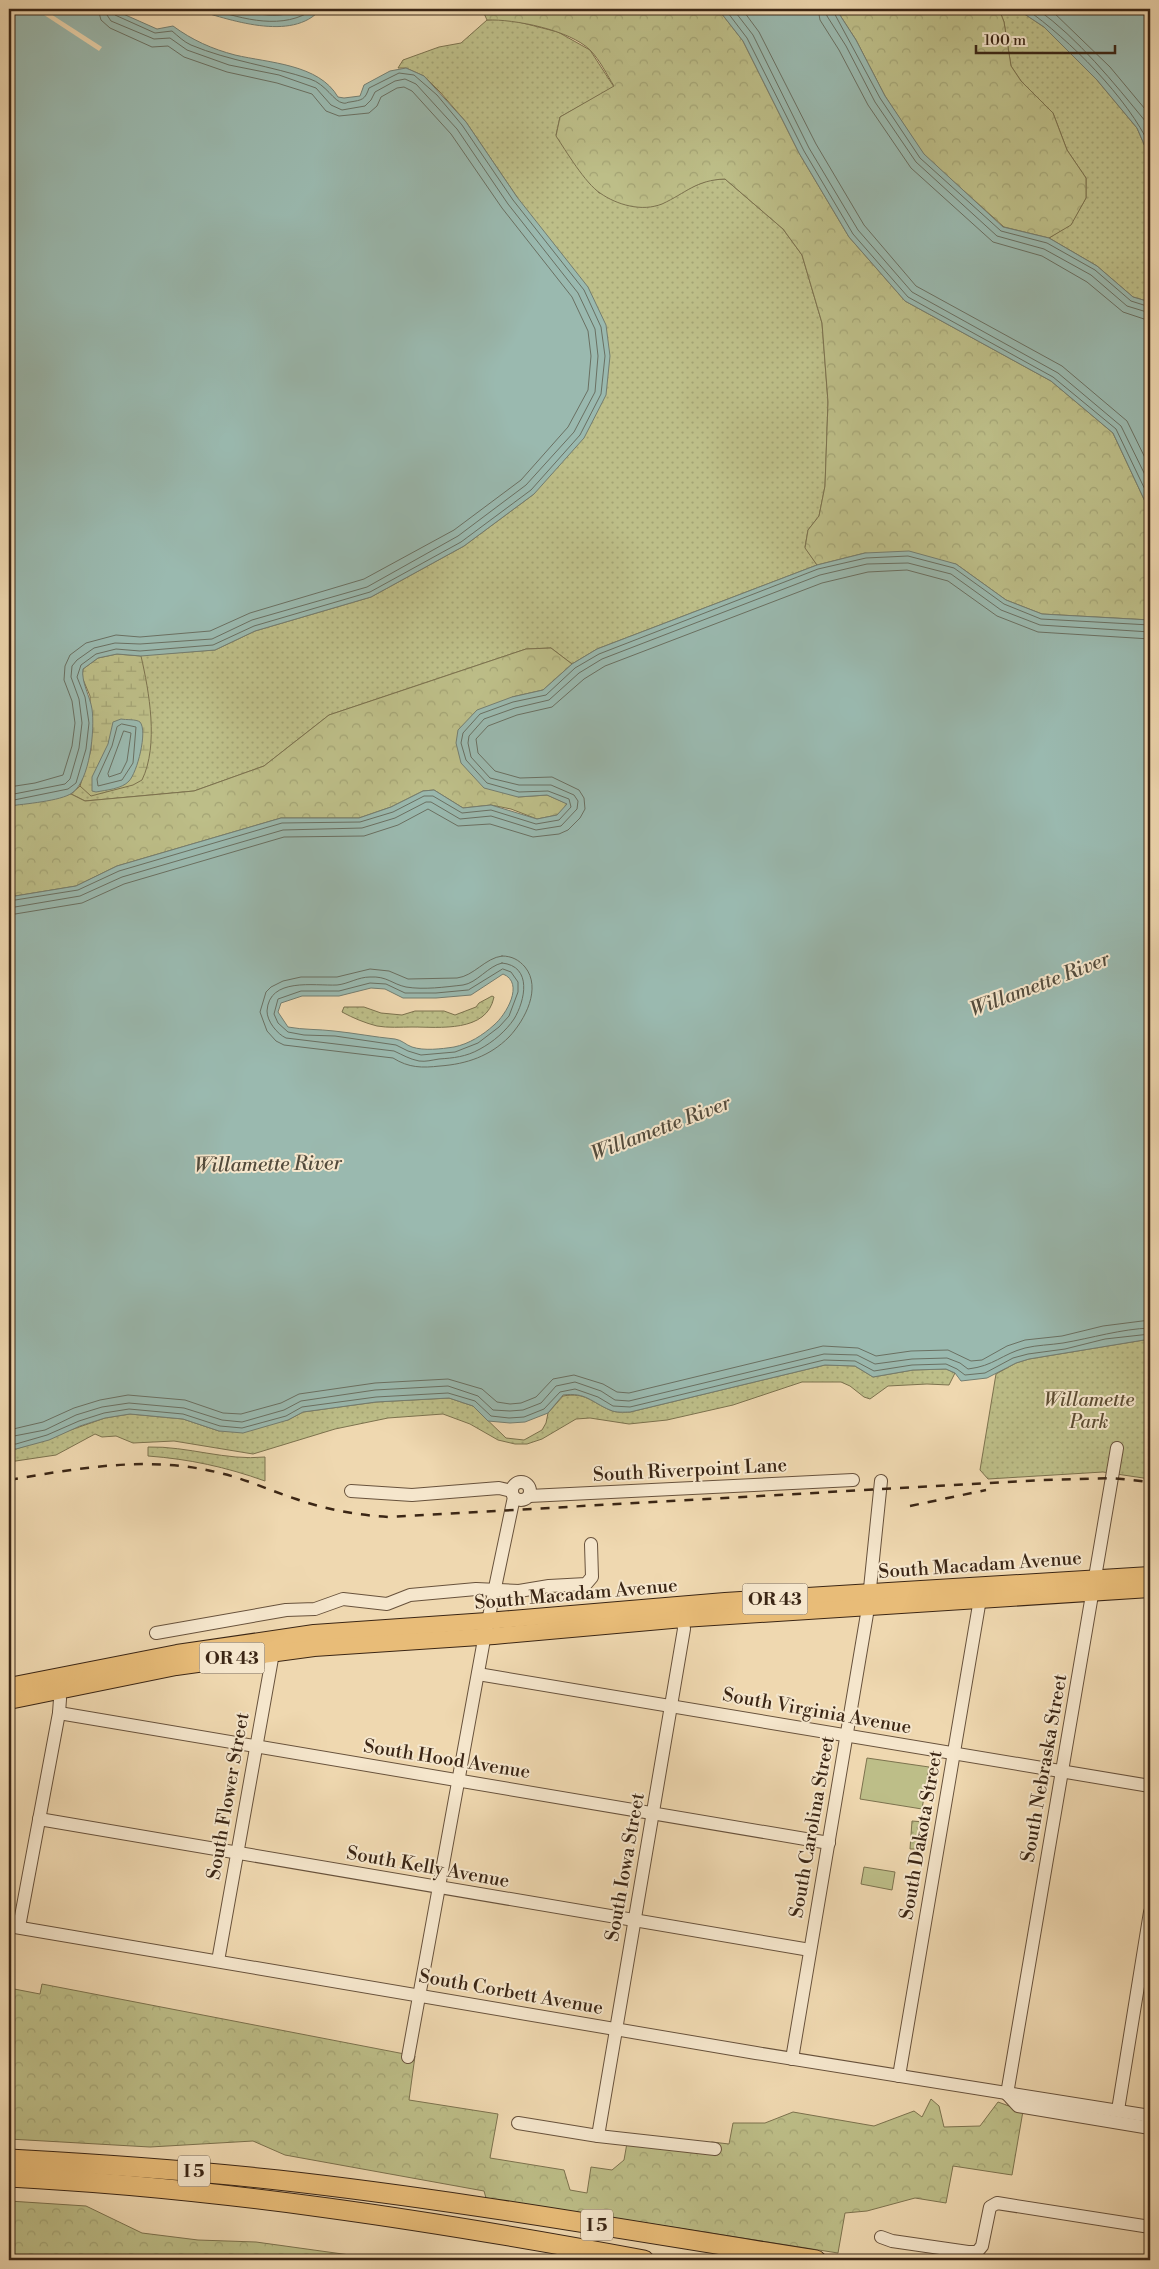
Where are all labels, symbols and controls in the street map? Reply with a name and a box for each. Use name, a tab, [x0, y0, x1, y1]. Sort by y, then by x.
scale bar	[976, 22, 1115, 54]
text: 100 m	[984, 31, 1026, 50]
water label: Willamette River	[967, 947, 1114, 1023]
water label: Willamette River	[588, 1091, 735, 1167]
water label: Willamette River	[194, 1151, 343, 1179]
park label: Willamette Park	[1044, 1388, 1134, 1434]
street label: South Riverpoint Lane	[592, 1453, 788, 1487]
street label: South Macadam Avenue	[877, 1546, 1083, 1584]
street label: South Macadam Avenue	[473, 1573, 679, 1615]
road number: OR 43	[742, 1584, 808, 1615]
road number: OR 43	[200, 1642, 264, 1674]
street label: South Nebraska Street	[1016, 1672, 1072, 1864]
street label: South Virginia Avenue	[721, 1683, 913, 1739]
street label: South Flower Street	[201, 1710, 255, 1881]
street label: South Hood Avenue	[362, 1734, 532, 1784]
street label: South Carolina Street	[784, 1734, 840, 1920]
street label: South Dakota Street	[894, 1748, 948, 1921]
street label: South Iowa Street	[600, 1791, 650, 1943]
street label: South Kelly Avenue	[345, 1841, 511, 1893]
street label: South Corbett Avenue	[417, 1964, 605, 2020]
road number: I 5	[178, 2156, 210, 2186]
road number: I 5	[581, 2210, 613, 2240]

